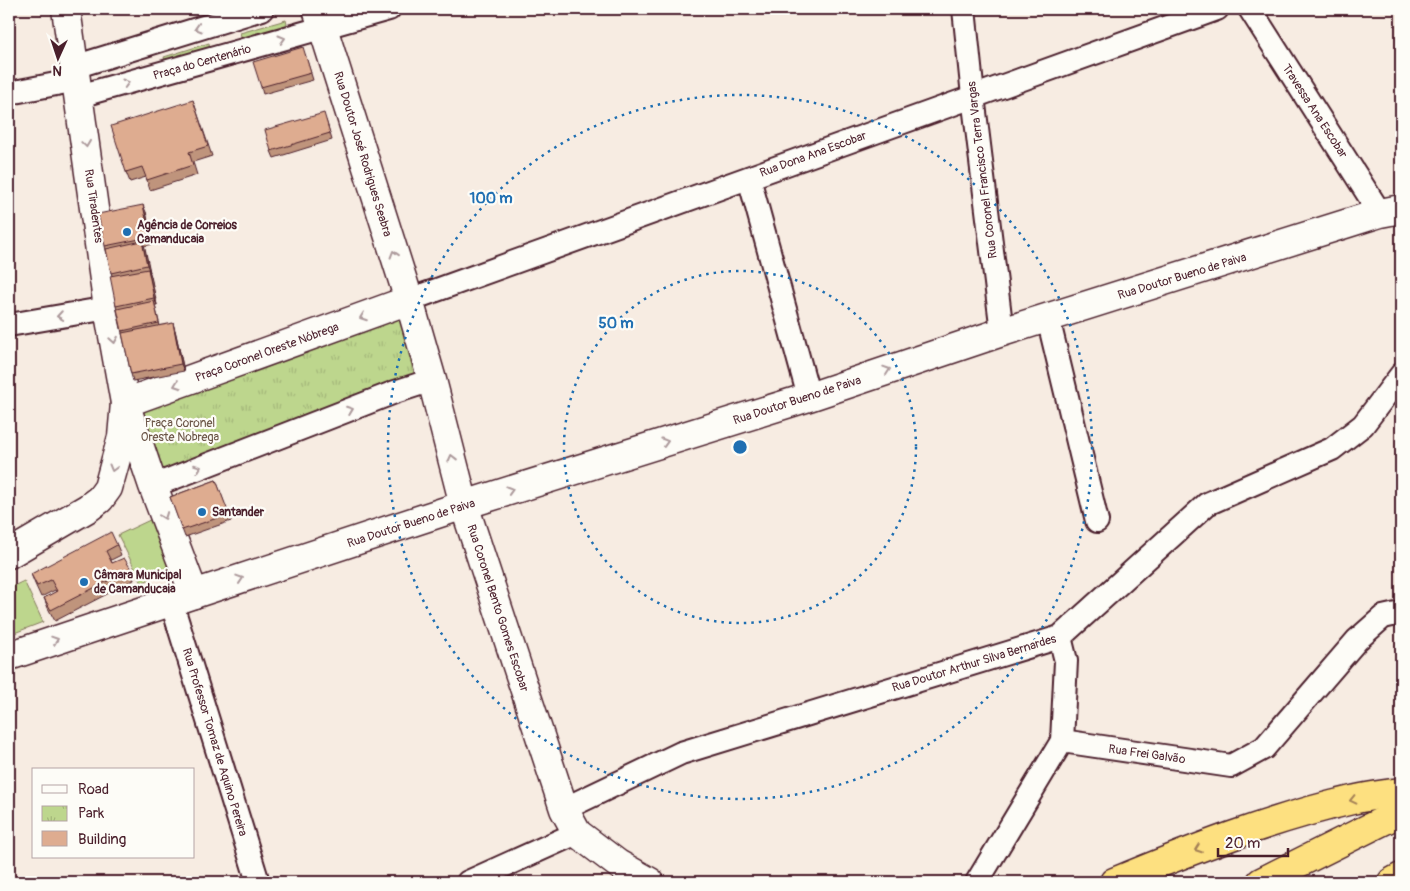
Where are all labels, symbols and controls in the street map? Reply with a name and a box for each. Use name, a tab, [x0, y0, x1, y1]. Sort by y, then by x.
one-way arrow	[195, 23, 203, 33]
north arrow	[32, 32, 82, 82]
one-way arrow	[278, 35, 286, 45]
street label: Praça do Centenário	[152, 41, 253, 84]
street label: Travessa Ana Escobar	[1279, 61, 1351, 162]
text: N	[52, 62, 63, 79]
street label: Rua Doutor José Rodrigues Seabra	[330, 70, 395, 239]
one-way arrow	[122, 78, 130, 89]
street label: Rua Coronel Francisco Terra Vargas	[964, 80, 1001, 259]
street label: Rua Dona Ana Escobar	[758, 128, 869, 181]
one-way arrow	[80, 140, 90, 149]
street label: Rua Tiradentes	[81, 168, 106, 245]
text: 100 m	[470, 189, 512, 208]
place label: Agência de Correios Camanducaia	[137, 218, 238, 247]
marker: Agência de Correios Camanducaia	[121, 226, 133, 238]
one-way arrow	[390, 250, 400, 259]
street label: Rua Doutor Bueno de Paiva	[1116, 250, 1249, 303]
one-way arrow	[56, 311, 65, 321]
one-way arrow	[359, 311, 368, 321]
text: 50 m	[599, 314, 633, 333]
street label: Praça Coronel Oreste Nóbrega	[193, 319, 341, 385]
one-way arrow	[108, 335, 119, 344]
one-way arrow	[882, 366, 890, 376]
street label: Rua Doutor Bueno de Paiva	[731, 373, 863, 428]
one-way arrow	[173, 379, 182, 389]
one-way arrow	[345, 405, 354, 416]
park label: Praça Coronel Oreste Nobrega	[141, 416, 220, 445]
one-way arrow	[661, 437, 669, 447]
centre of rings	[731, 438, 749, 456]
one-way arrow	[447, 454, 457, 462]
one-way arrow	[108, 464, 119, 473]
one-way arrow	[194, 464, 202, 474]
one-way arrow	[506, 486, 514, 496]
street label: Rua Doutor Bueno de Paiva	[345, 496, 477, 551]
place label: Santander	[212, 505, 265, 520]
marker: Santander	[196, 506, 208, 518]
one-way arrow	[158, 511, 168, 519]
street label: Rua Coronel Bento Gomes Escobar	[463, 523, 532, 694]
place label: Câmara Municipal de Camanducaia	[94, 568, 182, 597]
one-way arrow	[235, 575, 243, 585]
marker: Câmara Municipal de Camanducaia	[78, 576, 90, 588]
street label: Rua Doutor Arthur Silva Bernardes	[890, 631, 1059, 696]
one-way arrow	[50, 636, 59, 646]
street label: Rua Professor Tomaz de Aquino Pereira	[179, 646, 250, 838]
street label: Rua Frei Galvão	[1107, 742, 1187, 767]
legend	[32, 768, 195, 858]
text: Road	[78, 780, 109, 799]
one-way arrow	[1349, 794, 1358, 805]
text: Park	[78, 804, 105, 823]
scale bar	[1218, 826, 1288, 858]
text: Building	[78, 830, 126, 849]
text: 20 m	[1225, 834, 1260, 853]
one-way arrow	[1195, 843, 1203, 853]

